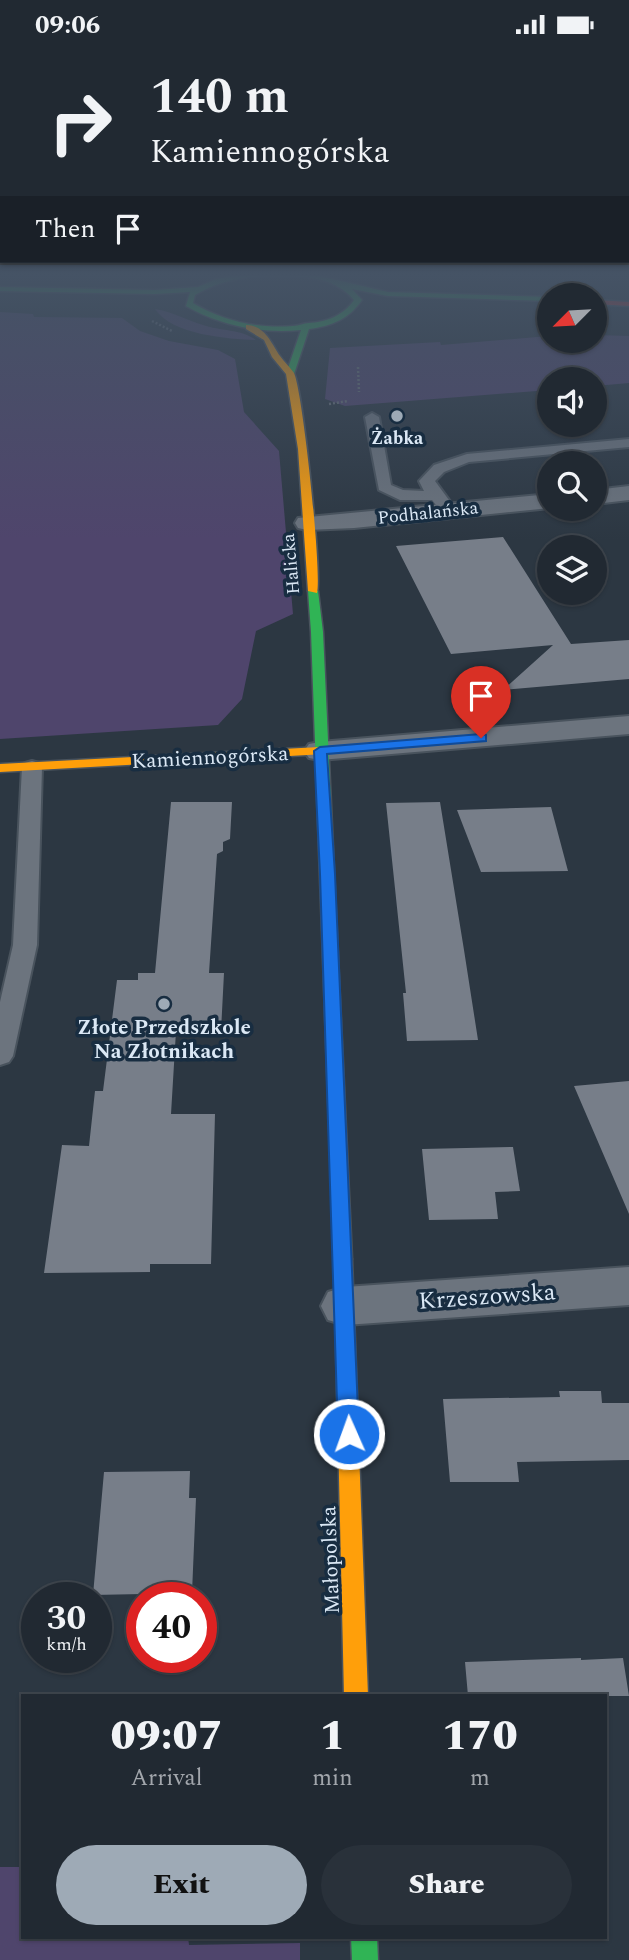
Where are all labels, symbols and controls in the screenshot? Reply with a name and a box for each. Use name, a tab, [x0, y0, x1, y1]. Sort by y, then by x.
text: 09:06	[35, 5, 100, 45]
text: 140 m	[150, 60, 289, 135]
icon: right	[35, 77, 126, 168]
text: Kamiennogórska	[150, 128, 389, 177]
text: Then	[35, 209, 95, 249]
icon: arrive	[109, 210, 147, 248]
north arrow	[537, 283, 607, 353]
map controls	[537, 283, 607, 605]
button: sound	[537, 367, 607, 437]
marker: Żabka	[389, 408, 405, 424]
place label: Żabka	[371, 425, 424, 452]
button: search	[537, 451, 607, 521]
street label: Podhalańska	[376, 494, 480, 532]
street label: Halicka	[275, 532, 307, 596]
button: layers	[537, 535, 607, 605]
pin	[451, 666, 511, 738]
icon: arrive	[462, 677, 500, 715]
street label: Kamiennogórska	[131, 738, 290, 778]
marker: Złote Przedszkole Na Złotnikach	[156, 996, 172, 1012]
place label: Złote Przedszkole Na Złotnikach	[77, 1012, 251, 1068]
street label: Krzeszowska	[417, 1274, 557, 1320]
position arrow	[312, 1397, 386, 1471]
street label: Małopolska	[313, 1505, 349, 1615]
speed limit sign: 40	[126, 1582, 217, 1673]
text: 30	[47, 1592, 86, 1645]
text: km/h	[46, 1631, 87, 1658]
text: 09:07	[110, 1705, 223, 1768]
text: 1	[320, 1705, 345, 1768]
text: 170	[442, 1705, 518, 1768]
text: Arrival	[131, 1761, 203, 1796]
text: min	[312, 1761, 353, 1796]
text: m	[470, 1761, 490, 1796]
button: Exit	[56, 1845, 307, 1925]
button: Share	[321, 1845, 572, 1925]

